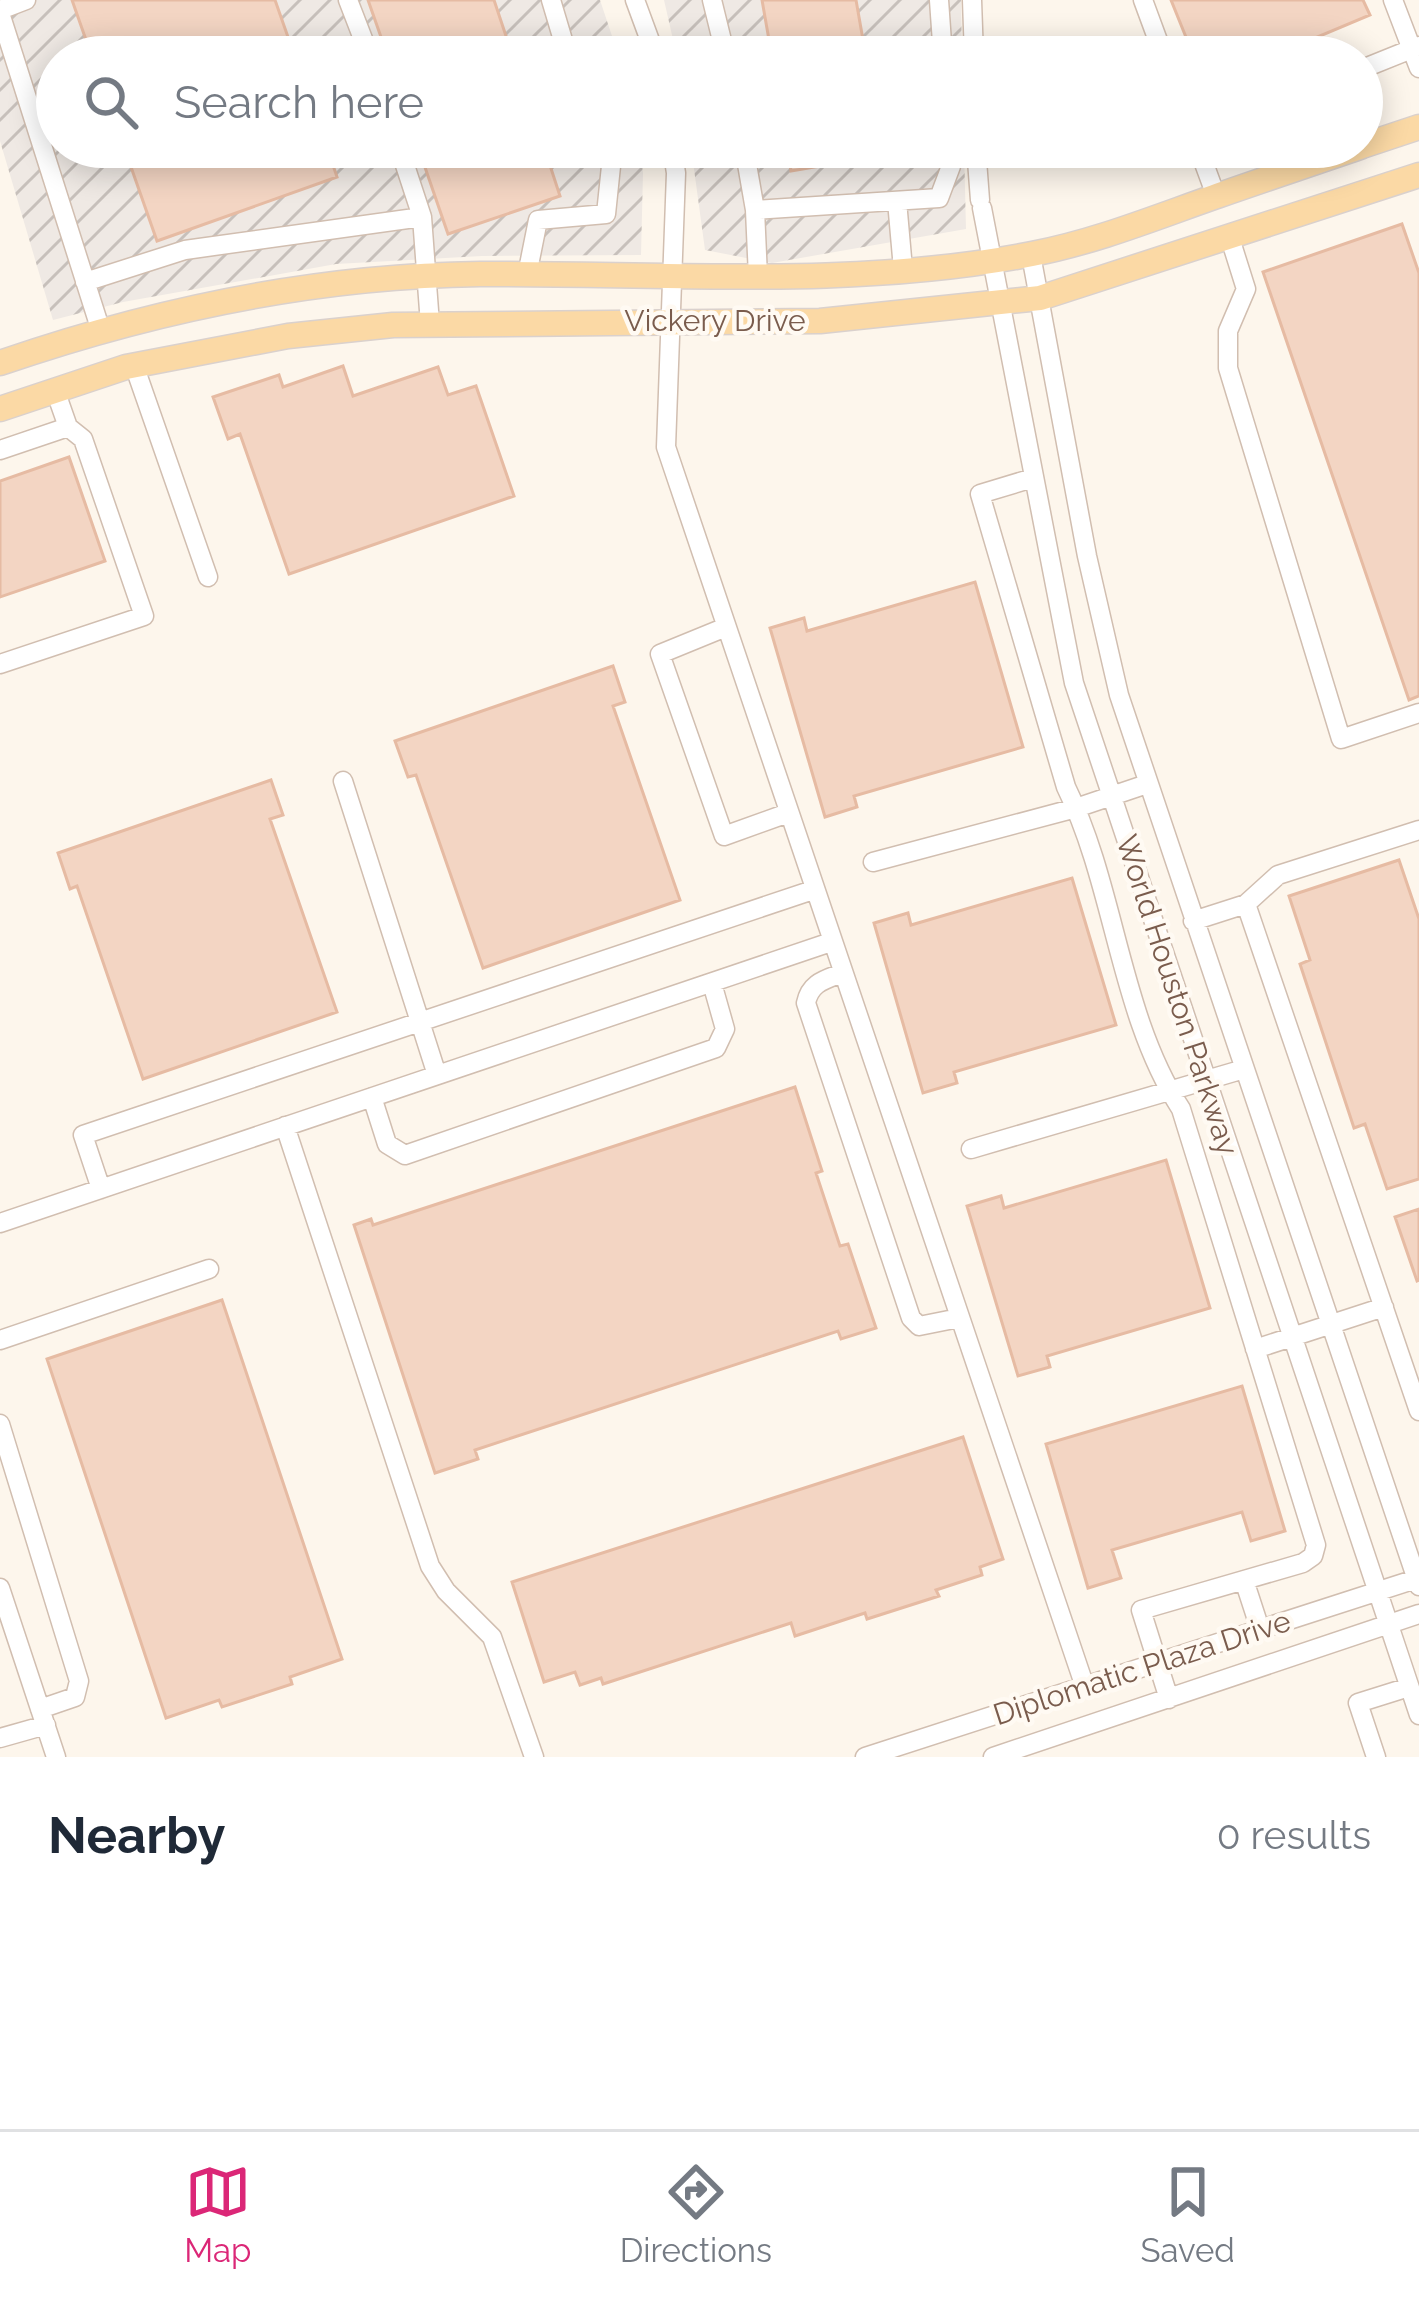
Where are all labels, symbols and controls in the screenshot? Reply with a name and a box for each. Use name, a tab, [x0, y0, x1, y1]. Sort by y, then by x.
search box	[36, 36, 1383, 168]
icon: search	[78, 69, 144, 135]
text: Search here	[174, 76, 424, 129]
street label: Vickery Drive	[624, 303, 806, 338]
street label: World Houston Parkway	[1109, 830, 1246, 1159]
street label: Diplomatic Plaza Drive	[989, 1603, 1295, 1732]
text: Nearby	[48, 1805, 225, 1865]
text: 0 results	[1217, 1812, 1371, 1858]
tab: Map	[184, 2159, 251, 2270]
tab: Directions	[620, 2159, 772, 2270]
tab: Saved	[1140, 2159, 1235, 2270]

